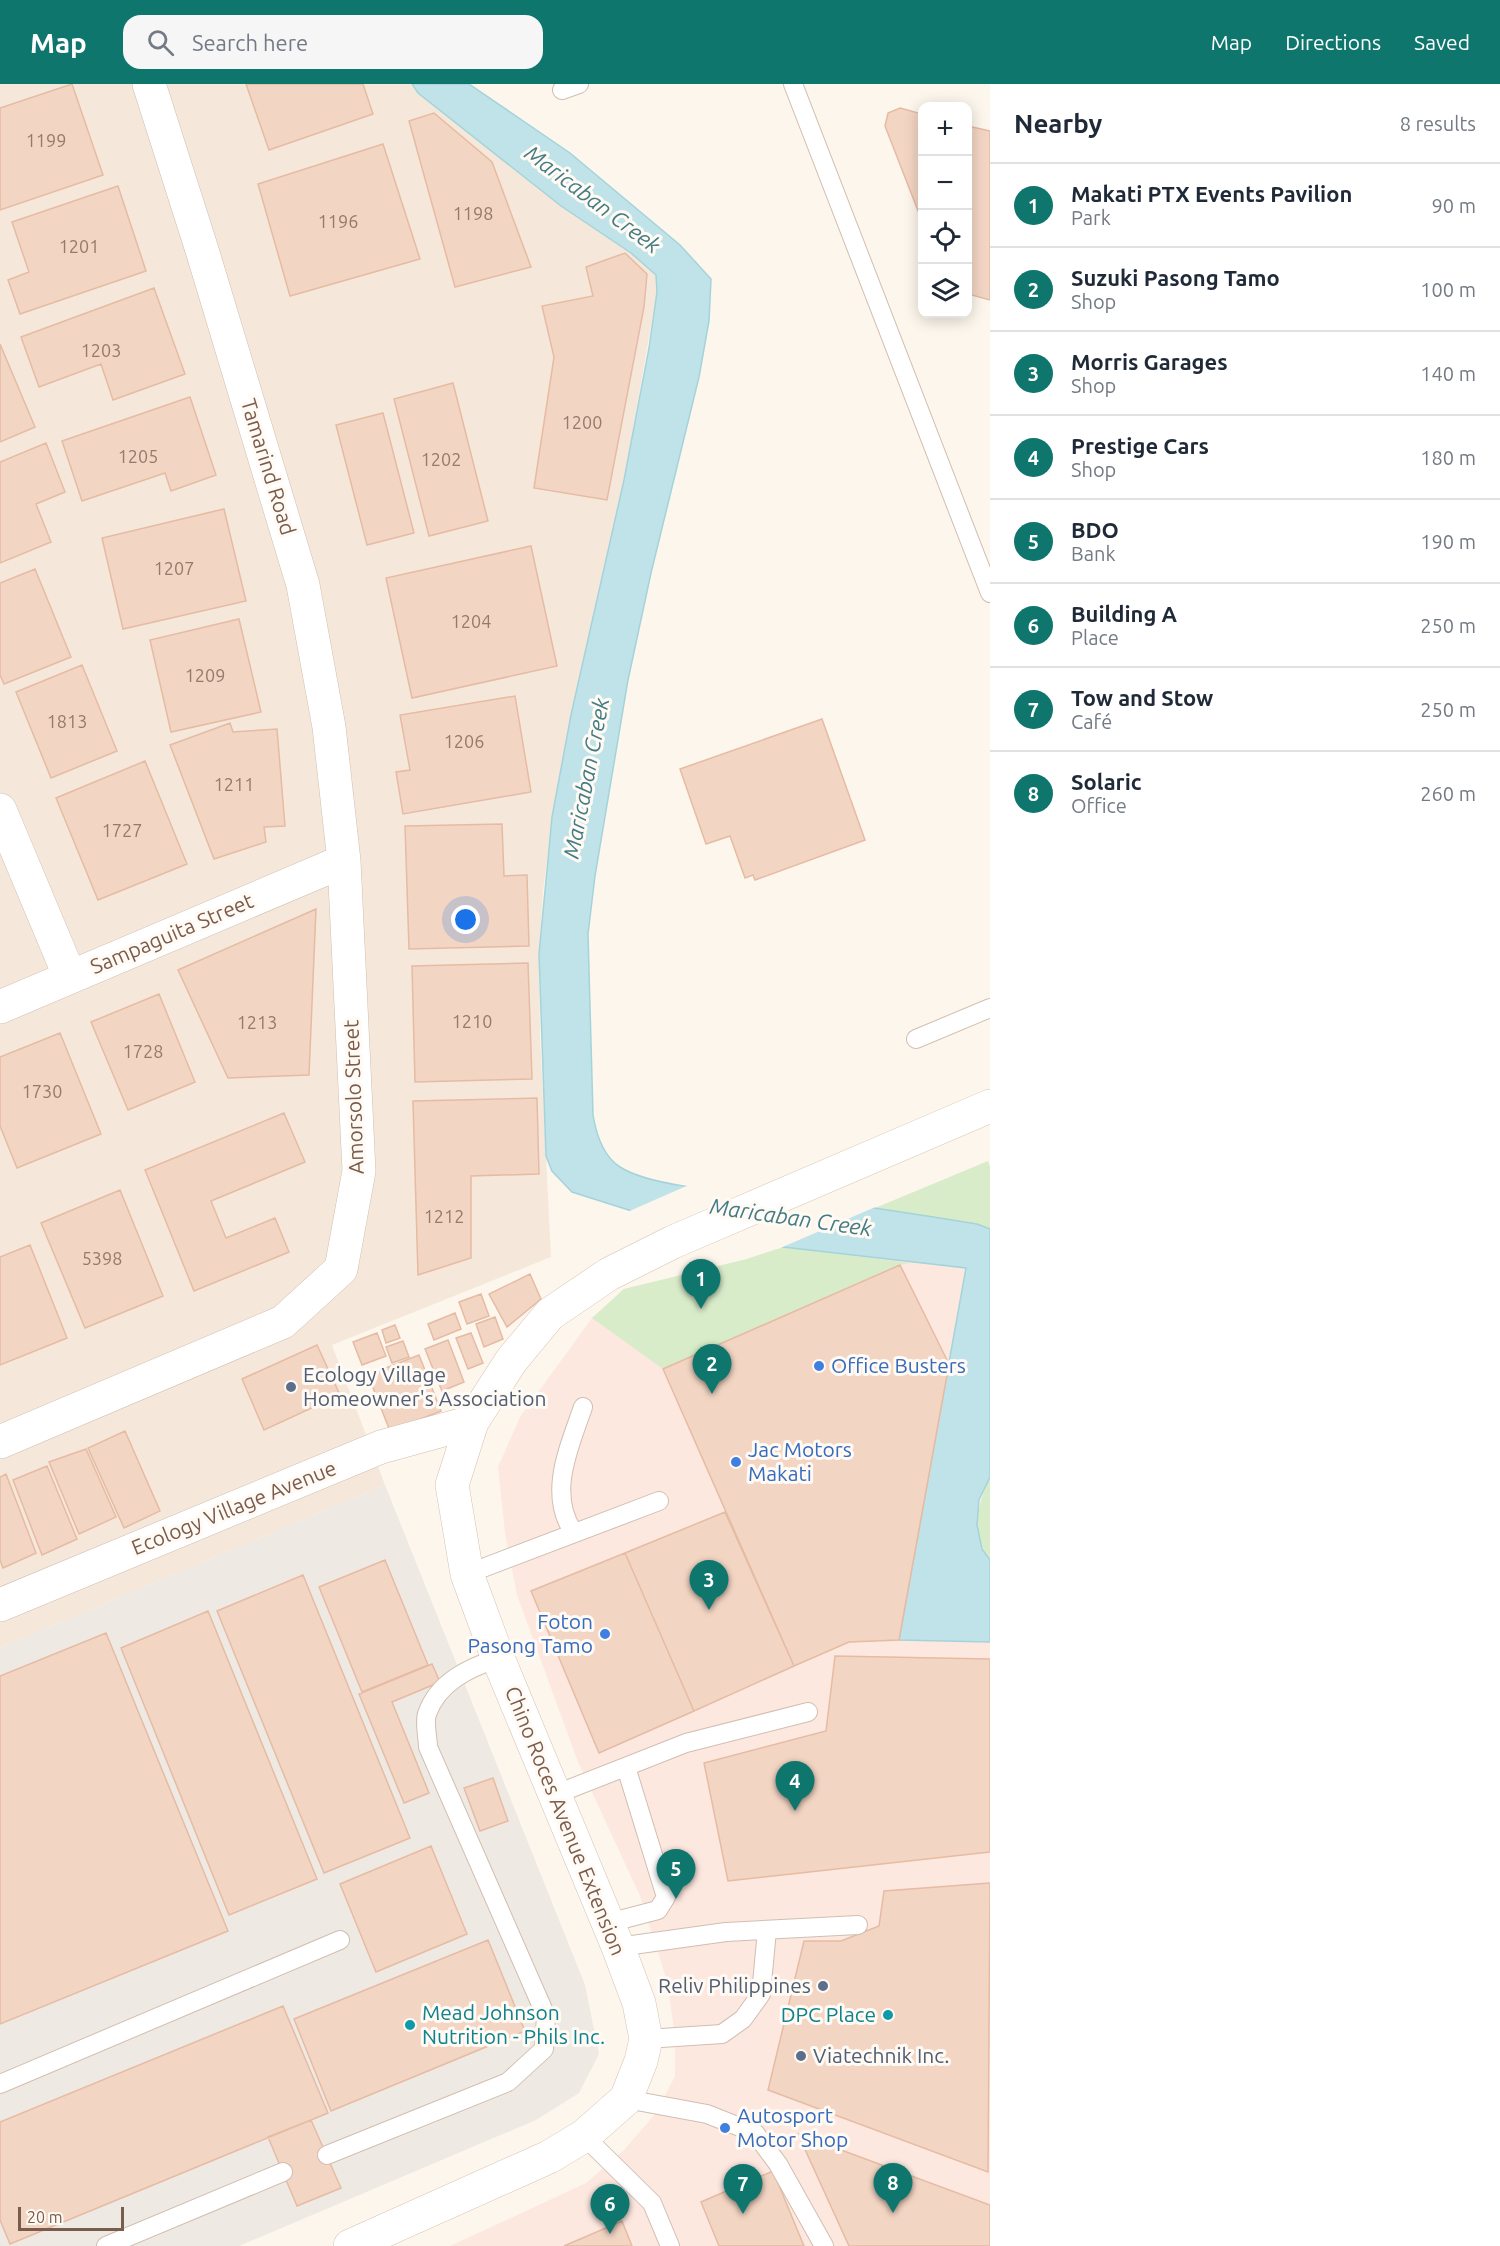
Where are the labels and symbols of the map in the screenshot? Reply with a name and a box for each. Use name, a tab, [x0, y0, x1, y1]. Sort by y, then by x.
house number: 1199	[26, 130, 66, 150]
water label: Maricaban Creek	[521, 139, 667, 258]
house number: 1198	[453, 203, 493, 223]
house number: 1196	[318, 211, 358, 231]
house number: 1201	[59, 236, 99, 256]
house number: 1203	[81, 340, 121, 360]
street label: Tamarind Road	[237, 396, 301, 538]
house number: 1200	[562, 412, 602, 432]
house number: 1205	[118, 446, 158, 466]
house number: 1202	[421, 449, 461, 469]
house number: 1207	[154, 558, 194, 578]
house number: 1204	[451, 611, 491, 631]
house number: 1209	[185, 665, 225, 685]
water label: Maricaban Creek	[558, 695, 613, 860]
house number: 1813	[47, 711, 87, 731]
house number: 1206	[444, 731, 484, 751]
house number: 1211	[214, 774, 254, 794]
house number: 1727	[102, 820, 142, 840]
street label: Sampaguita Street	[87, 888, 257, 978]
your location	[451, 905, 480, 934]
house number: 1210	[452, 1011, 492, 1031]
house number: 1213	[237, 1012, 277, 1032]
street label: Amorsolo Street	[338, 1019, 368, 1175]
house number: 1728	[123, 1041, 163, 1061]
house number: 1730	[22, 1081, 62, 1101]
water label: Maricaban Creek	[708, 1193, 874, 1240]
house number: 1212	[424, 1206, 464, 1226]
house number: 5398	[82, 1248, 122, 1268]
pin: 1	[682, 1260, 720, 1309]
pin: 2	[692, 1344, 732, 1394]
place label: Office Busters	[831, 1353, 966, 1377]
marker: Office Busters	[812, 1359, 826, 1373]
place label: Ecology Village Homeowner's Association	[303, 1362, 546, 1410]
marker: Ecology Village Homeowner's Association	[284, 1380, 298, 1394]
place label: Jac Motors Makati	[748, 1437, 852, 1485]
street label: Ecology Village Avenue	[128, 1455, 340, 1559]
marker: Jac Motors Makati	[729, 1455, 743, 1469]
pin: 3	[690, 1560, 728, 1610]
place label: Foton Pasong Tamo	[468, 1609, 593, 1657]
marker: Foton Pasong Tamo	[598, 1627, 612, 1641]
street label: Chino Roces Avenue Extension	[501, 1683, 631, 1959]
pin: 4	[776, 1762, 814, 1811]
pin: 5	[656, 1850, 696, 1899]
place label: Reliv Philippines	[658, 1973, 811, 1997]
marker: Reliv Philippines	[816, 1979, 830, 1993]
place label: Mead Johnson Nutrition - Phils Inc.	[422, 2000, 605, 2048]
place label: DPC Place	[781, 2002, 876, 2026]
marker: DPC Place	[881, 2008, 895, 2022]
marker: Mead Johnson Nutrition - Phils Inc.	[403, 2018, 417, 2032]
place label: Viatechnik Inc.	[813, 2043, 950, 2067]
marker: Viatechnik Inc.	[794, 2049, 808, 2063]
place label: Autosport Motor Shop	[737, 2103, 848, 2151]
marker: Autosport Motor Shop	[718, 2121, 732, 2135]
pin: 7	[724, 2164, 762, 2214]
pin: 8	[874, 2164, 912, 2213]
pin: 6	[590, 2184, 630, 2234]
scale bar	[18, 2204, 124, 2232]

